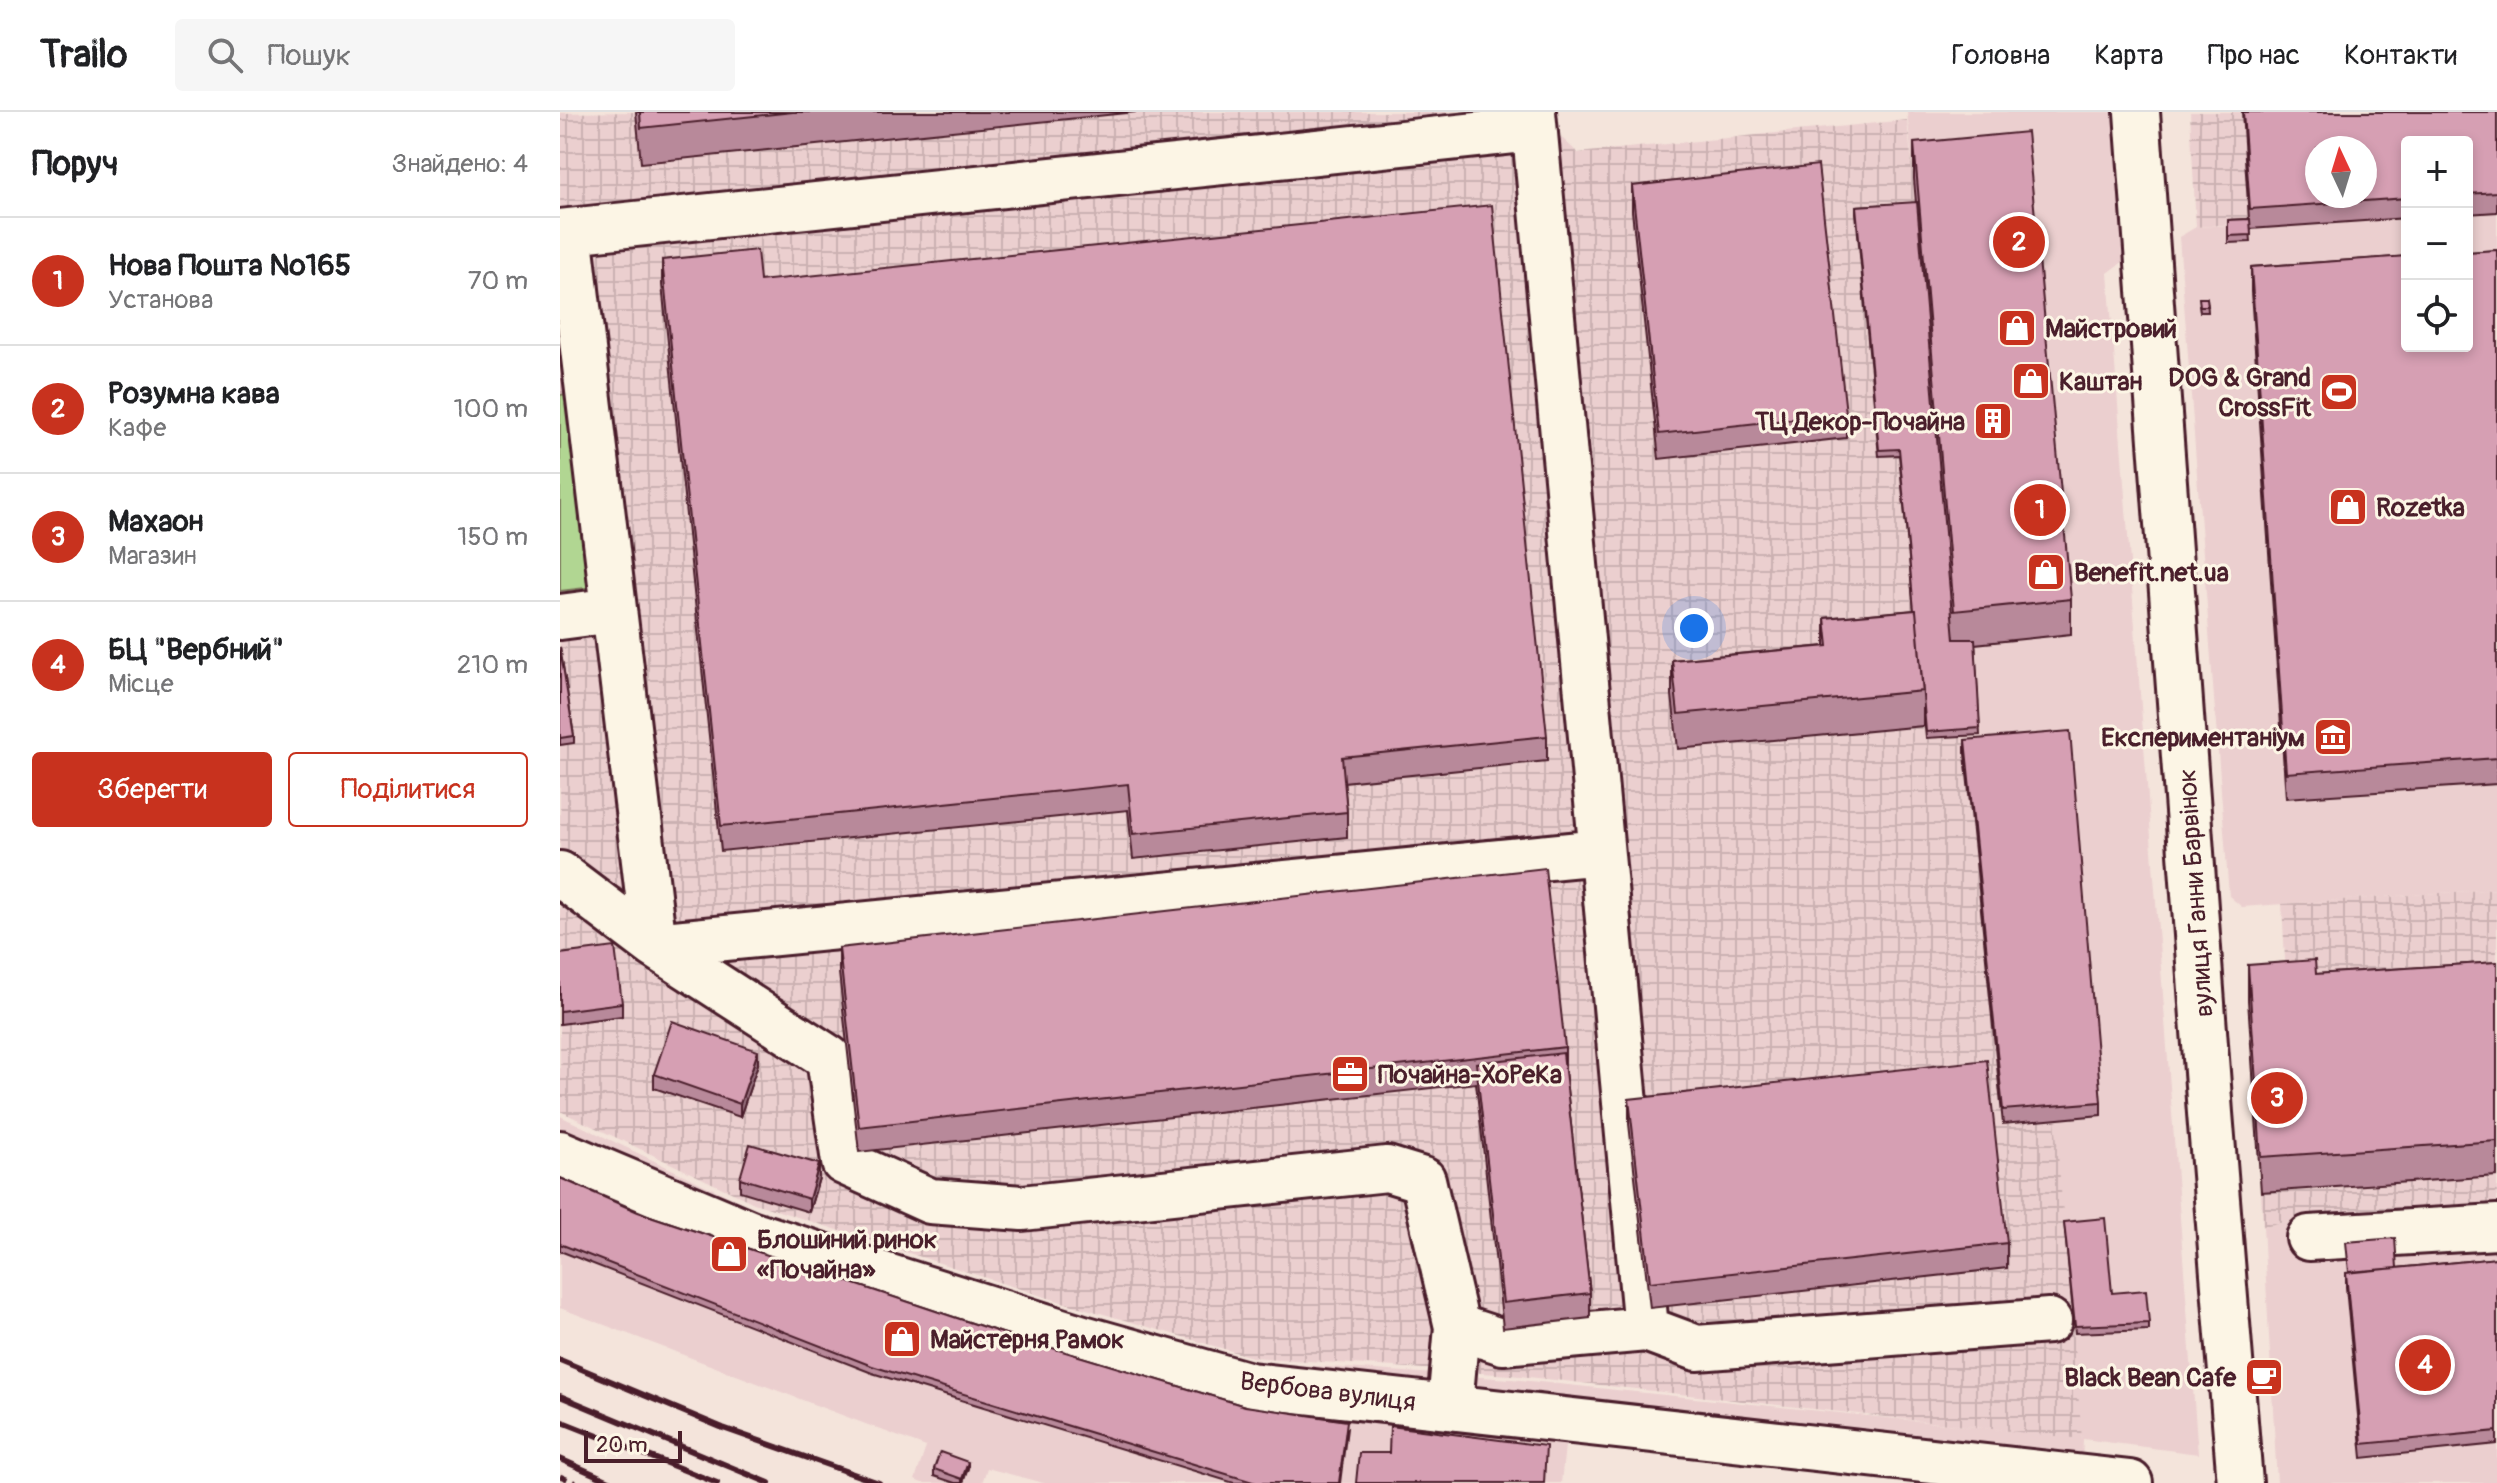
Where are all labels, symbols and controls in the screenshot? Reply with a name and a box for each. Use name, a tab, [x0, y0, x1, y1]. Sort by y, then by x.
search box	[175, 19, 735, 91]
text: Trailo	[40, 31, 127, 79]
icon: search	[203, 33, 247, 77]
text: Пошук	[267, 37, 351, 74]
text: Головна	[1951, 38, 2050, 73]
text: Карта	[2094, 38, 2164, 73]
text: Про нас	[2208, 38, 2300, 73]
text: Контакти	[2344, 38, 2457, 73]
north arrow	[2305, 136, 2377, 208]
map controls	[2401, 136, 2473, 352]
button: +	[2401, 136, 2473, 208]
text: Поруч	[32, 143, 118, 186]
text: Знайдено: 4	[392, 148, 528, 180]
button: −	[2401, 208, 2473, 280]
pin: 2	[1993, 212, 2045, 272]
text: Нова Пошта №165	[108, 247, 351, 284]
text: 1	[53, 265, 63, 297]
text: 70 m	[468, 265, 528, 297]
button: locate	[2401, 280, 2473, 352]
text: Установа	[108, 284, 213, 316]
shop icon: Майстровий	[1996, 307, 2038, 349]
place label: Майстровий	[2045, 313, 2177, 345]
shop icon: Каштан	[2010, 360, 2052, 402]
place label: DOG & Grand CrossFit	[2168, 362, 2312, 424]
place label: Каштан	[2059, 366, 2143, 398]
sports icon: DOG & Grand CrossFit	[2318, 371, 2360, 413]
text: Розумна кава	[108, 375, 280, 412]
text: 2	[51, 393, 65, 425]
text: 100 m	[454, 393, 528, 425]
building icon: ТЦ Декор-Почайна	[1972, 400, 2014, 442]
place label: ТЦ Декор-Почайна	[1754, 406, 1965, 438]
text: Кафе	[108, 412, 166, 444]
pin: 1	[2014, 480, 2066, 540]
shop icon: Rozetka	[2327, 486, 2369, 528]
place label: Rozetka	[2376, 492, 2465, 524]
text: Махаон	[108, 503, 204, 540]
text: 3	[51, 521, 65, 553]
text: 150 m	[457, 521, 528, 553]
text: Магазин	[108, 540, 197, 572]
shop icon: Benefit.net.ua	[2025, 551, 2067, 593]
place label: Benefit.net.ua	[2074, 557, 2229, 589]
your location	[1674, 608, 1714, 648]
text: БЦ "Вербний"	[108, 631, 284, 668]
text: 4	[50, 649, 66, 681]
text: 210 m	[457, 649, 528, 681]
text: Місце	[108, 668, 174, 700]
museum icon: Експериментаніум	[2312, 716, 2354, 758]
place label: Експериментаніум	[2101, 722, 2305, 754]
button: Зберегти	[32, 752, 272, 827]
button: Поділитися	[288, 752, 528, 827]
street label: вулиця Ганни Барвінок	[2171, 768, 2221, 1018]
office icon: Почайна-ХоРеКа	[1329, 1053, 1371, 1095]
place label: Почайна-ХоРеКа	[1378, 1059, 1562, 1091]
pin: 3	[2251, 1068, 2303, 1128]
place label: Блошиний ринок «Почайна»	[757, 1224, 937, 1286]
shop icon: Блошиний ринок «Почайна»	[708, 1233, 750, 1275]
shop icon: Майстерня Рамок	[881, 1318, 923, 1360]
place label: Майстерня Рамок	[930, 1324, 1124, 1356]
pin: 4	[2399, 1335, 2451, 1395]
cafe icon: Black Bean Cafe	[2243, 1356, 2285, 1398]
place label: Black Bean Cafe	[2064, 1362, 2237, 1394]
street label: Вербова вулиця	[1238, 1365, 1418, 1419]
scale bar	[584, 1427, 682, 1463]
text: 20 m	[596, 1431, 648, 1459]

